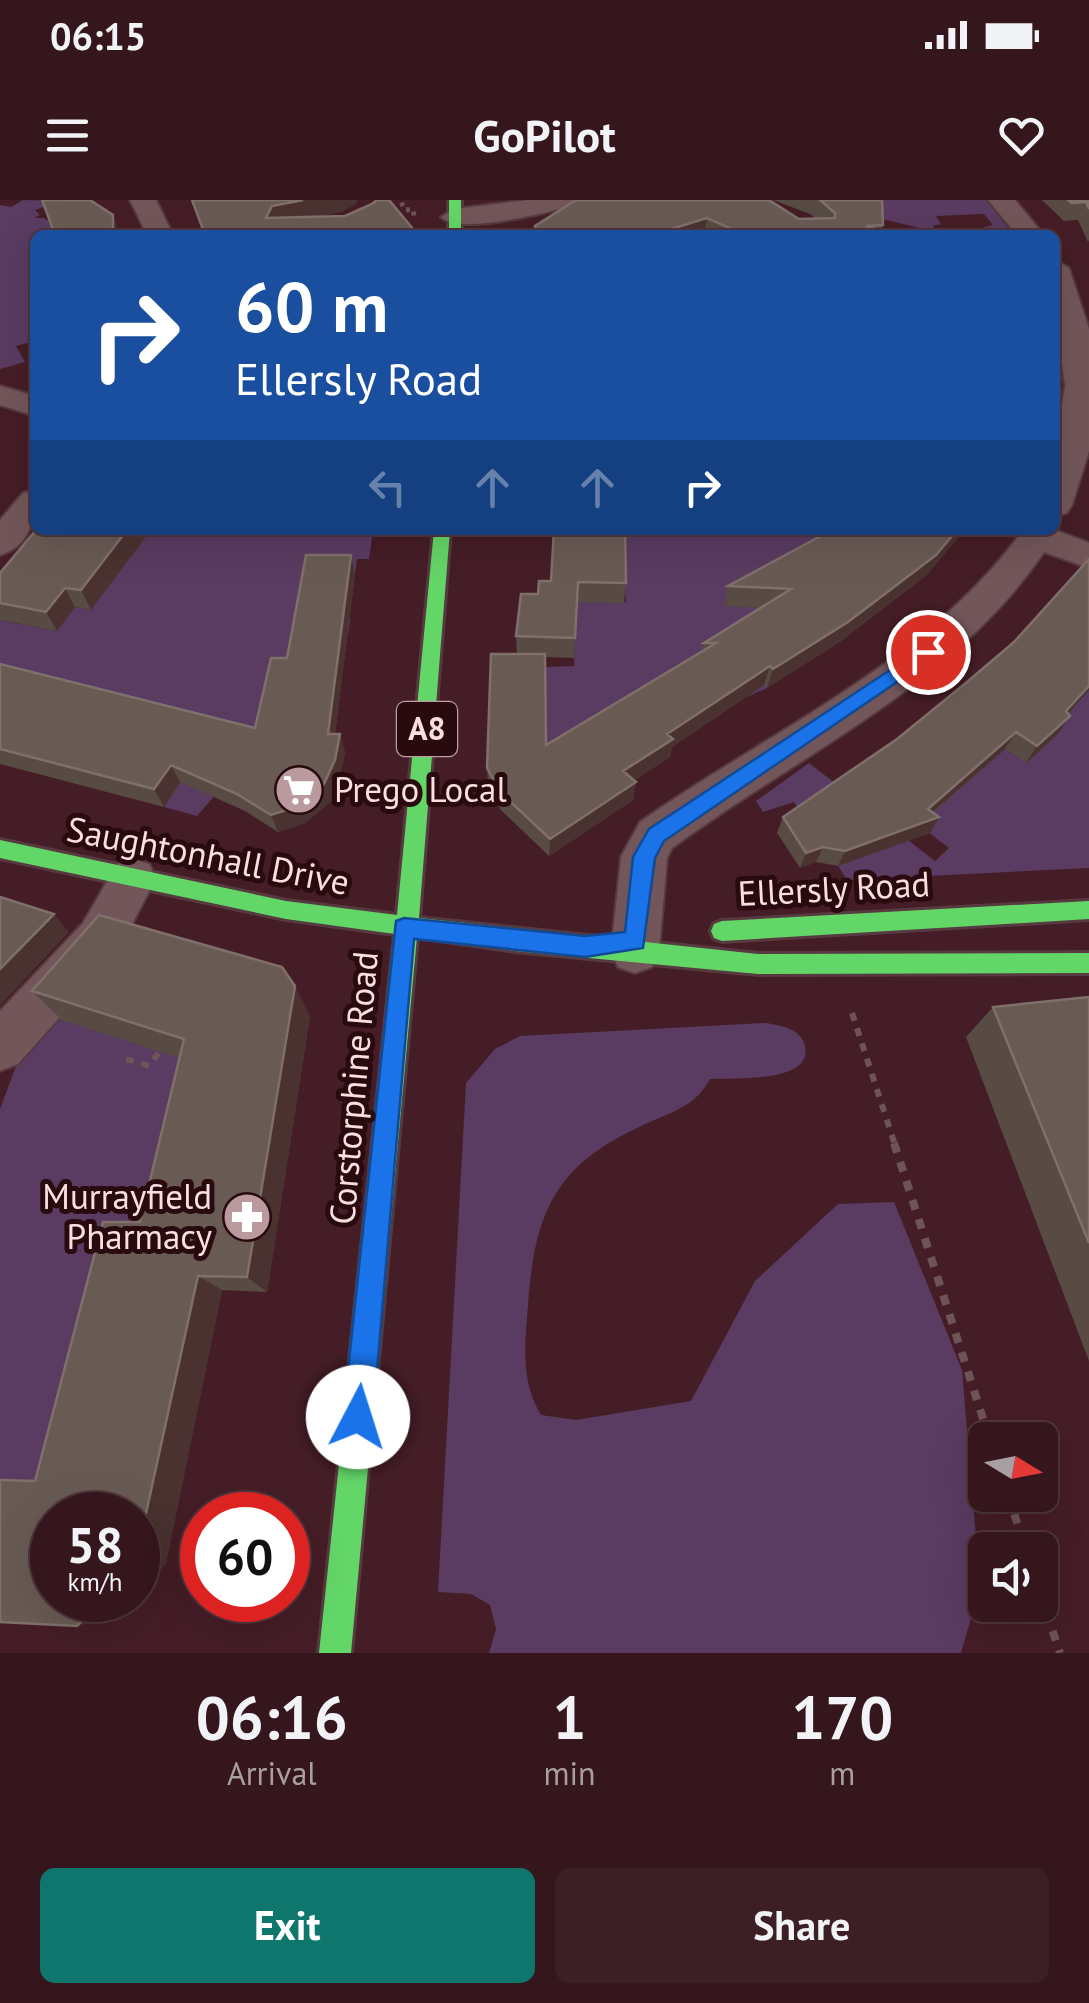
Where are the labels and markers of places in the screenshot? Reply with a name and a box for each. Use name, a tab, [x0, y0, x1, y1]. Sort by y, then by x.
pin	[886, 610, 971, 695]
supermarket icon: Prego Local	[273, 764, 325, 816]
place label: Prego Local	[334, 766, 507, 812]
place label: Murrayfield Pharmacy	[42, 1173, 212, 1259]
pharmacy icon: Murrayfield Pharmacy	[221, 1191, 273, 1243]

